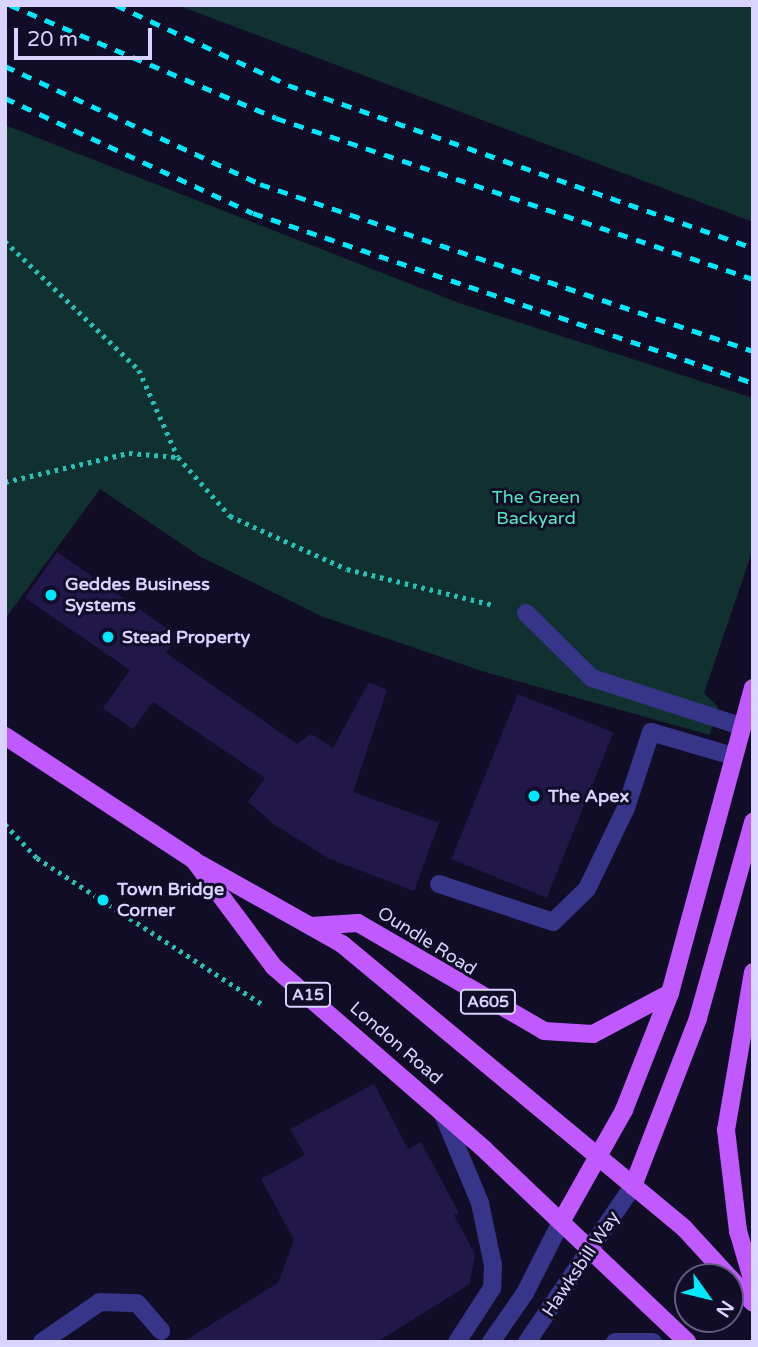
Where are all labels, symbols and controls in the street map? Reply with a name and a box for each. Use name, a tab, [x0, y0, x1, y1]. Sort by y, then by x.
scale bar	[18, 14, 156, 58]
text: 20 m	[27, 27, 78, 52]
park label: The Green Backyard	[492, 487, 580, 530]
place label: Geddes Business Systems	[65, 574, 210, 616]
marker: Geddes Business Systems	[43, 587, 59, 603]
place label: Stead Property	[122, 626, 250, 648]
marker: Stead Property	[100, 629, 116, 645]
place label: The Apex	[548, 785, 629, 807]
marker: The Apex	[526, 788, 542, 804]
place label: Town Bridge Corner	[117, 879, 224, 922]
marker: Town Bridge Corner	[95, 892, 111, 908]
street label: Oundle Road	[374, 902, 480, 980]
road number: A15	[284, 982, 332, 1007]
road number: A605	[458, 990, 518, 1014]
street label: London Road	[345, 997, 447, 1089]
street label: Hawksbill Way	[538, 1207, 624, 1321]
north arrow	[674, 1263, 744, 1333]
text: N	[711, 1296, 738, 1321]

